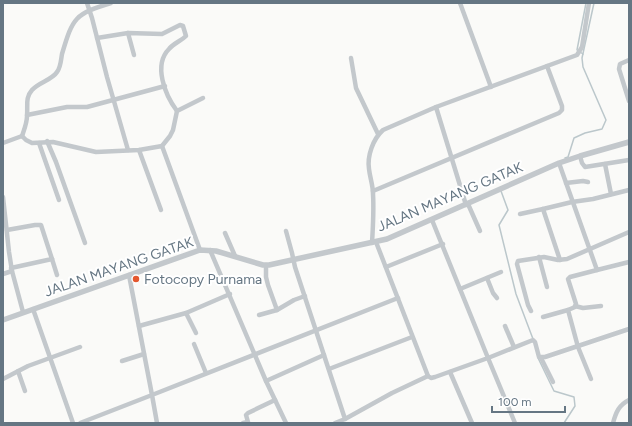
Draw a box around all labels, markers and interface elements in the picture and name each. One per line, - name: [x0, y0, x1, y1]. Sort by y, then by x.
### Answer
- street label: JALAN MAYANG GATAK: [375, 158, 526, 235]
- street label: JALAN MAYANG GATAK: [42, 233, 196, 300]
- place label: Fotocopy Purnama: [144, 271, 262, 288]
- marker: Fotocopy Purnama: [131, 274, 141, 284]
- scale bar: [492, 388, 565, 414]
- text: 100 m: [498, 395, 532, 409]

